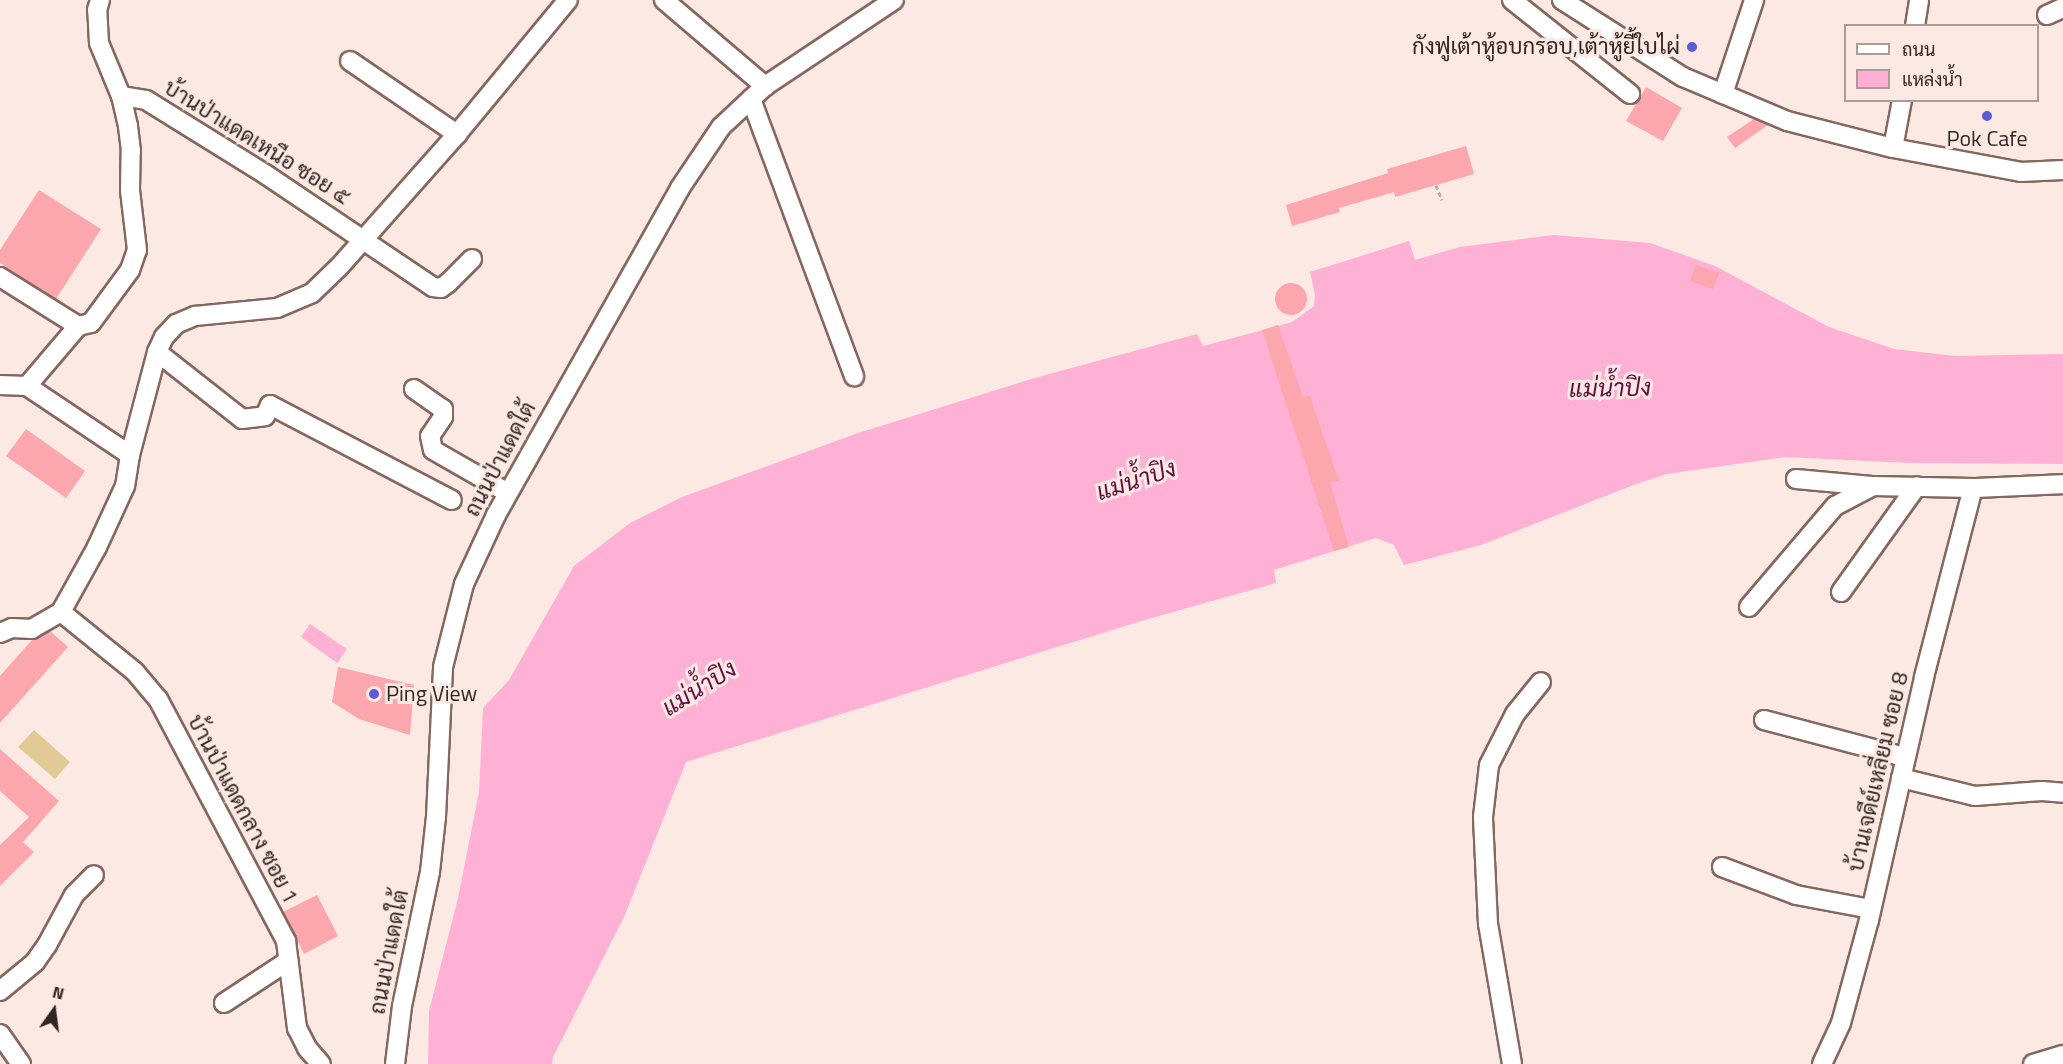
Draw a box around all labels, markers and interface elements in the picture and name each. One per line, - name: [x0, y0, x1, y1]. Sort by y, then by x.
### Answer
- legend: [1844, 24, 2039, 102]
- place label: กังฟูเต้าหู้อบกรอบ,เต้าหู้ยี้ใบไผ่: [1412, 34, 1680, 60]
- text: ถนน: [1902, 36, 1935, 63]
- marker: กังฟูเต้าหู้อบกรอบ,เต้าหู้ยี้ใบไผ่: [1685, 40, 1699, 54]
- text: แหล่งน้ำ: [1902, 66, 1963, 93]
- street label: บ้านป่าแดดเหนือ ซอย ๕: [159, 74, 355, 210]
- marker: Pok Cafe: [1980, 109, 1994, 123]
- place label: Pok Cafe: [1946, 126, 2028, 152]
- water label: แม่น้ำปิง: [1569, 373, 1651, 403]
- street label: ถนนป่าแดดใต้: [459, 397, 541, 521]
- water label: แม่น้ำปิง: [1092, 454, 1180, 506]
- water label: แม่น้ำปิง: [657, 654, 741, 722]
- street label: บ้านเจดีย์เหลี่ยม ซอย 8: [1842, 670, 1914, 874]
- place label: Ping View: [386, 681, 477, 707]
- marker: Ping View: [367, 687, 381, 701]
- street label: บ้านป่าแดดกลาง ซอย 1: [182, 710, 304, 908]
- street label: ถนนป่าแดดใต้: [364, 887, 414, 1017]
- north arrow: [24, 980, 84, 1040]
- text: N: [50, 980, 67, 1006]

